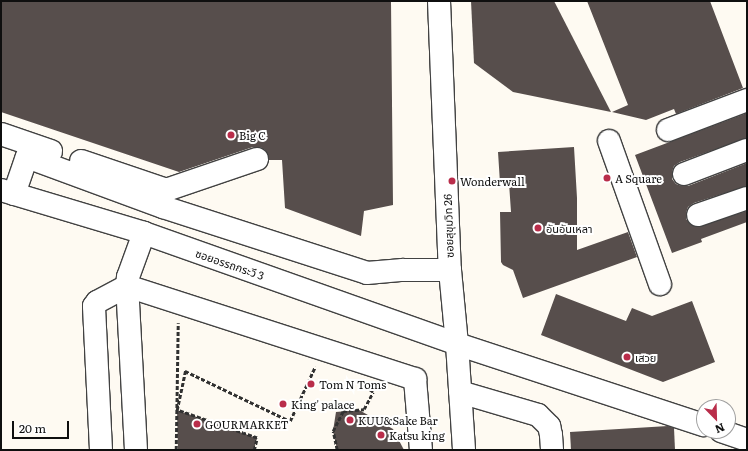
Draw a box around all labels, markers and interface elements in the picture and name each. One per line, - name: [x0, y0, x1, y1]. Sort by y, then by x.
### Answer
- place label: Big C: [239, 128, 266, 142]
- marker: Big C: [226, 130, 236, 140]
- place label: A Square: [615, 171, 662, 185]
- marker: A Square: [602, 173, 612, 183]
- place label: Wonderwall: [460, 174, 525, 188]
- marker: Wonderwall: [447, 176, 457, 186]
- street label: ซอยสุขุมวิท 26: [440, 194, 456, 258]
- place label: อันอันเหลา: [546, 221, 593, 235]
- marker: อันอันเหลา: [533, 223, 543, 233]
- street label: ซอยอรรถกระวี 3: [194, 246, 266, 282]
- place label: เสวย: [635, 350, 656, 364]
- marker: เสวย: [622, 352, 632, 362]
- place label: Tom N Toms: [319, 377, 386, 391]
- marker: Tom N Toms: [306, 379, 316, 389]
- place label: King' palace: [291, 397, 355, 411]
- marker: King' palace: [278, 399, 288, 409]
- north arrow: [696, 399, 736, 439]
- scale bar: [14, 413, 71, 439]
- place label: KUU&Sake Bar: [358, 413, 438, 427]
- marker: KUU&Sake Bar: [345, 415, 355, 425]
- place label: GOURMARKET: [205, 417, 289, 431]
- text: 20 m: [19, 419, 46, 437]
- marker: GOURMARKET: [192, 419, 202, 429]
- text: N: [713, 420, 728, 438]
- place label: Katsu king: [389, 428, 445, 442]
- marker: Katsu king: [376, 430, 386, 440]

